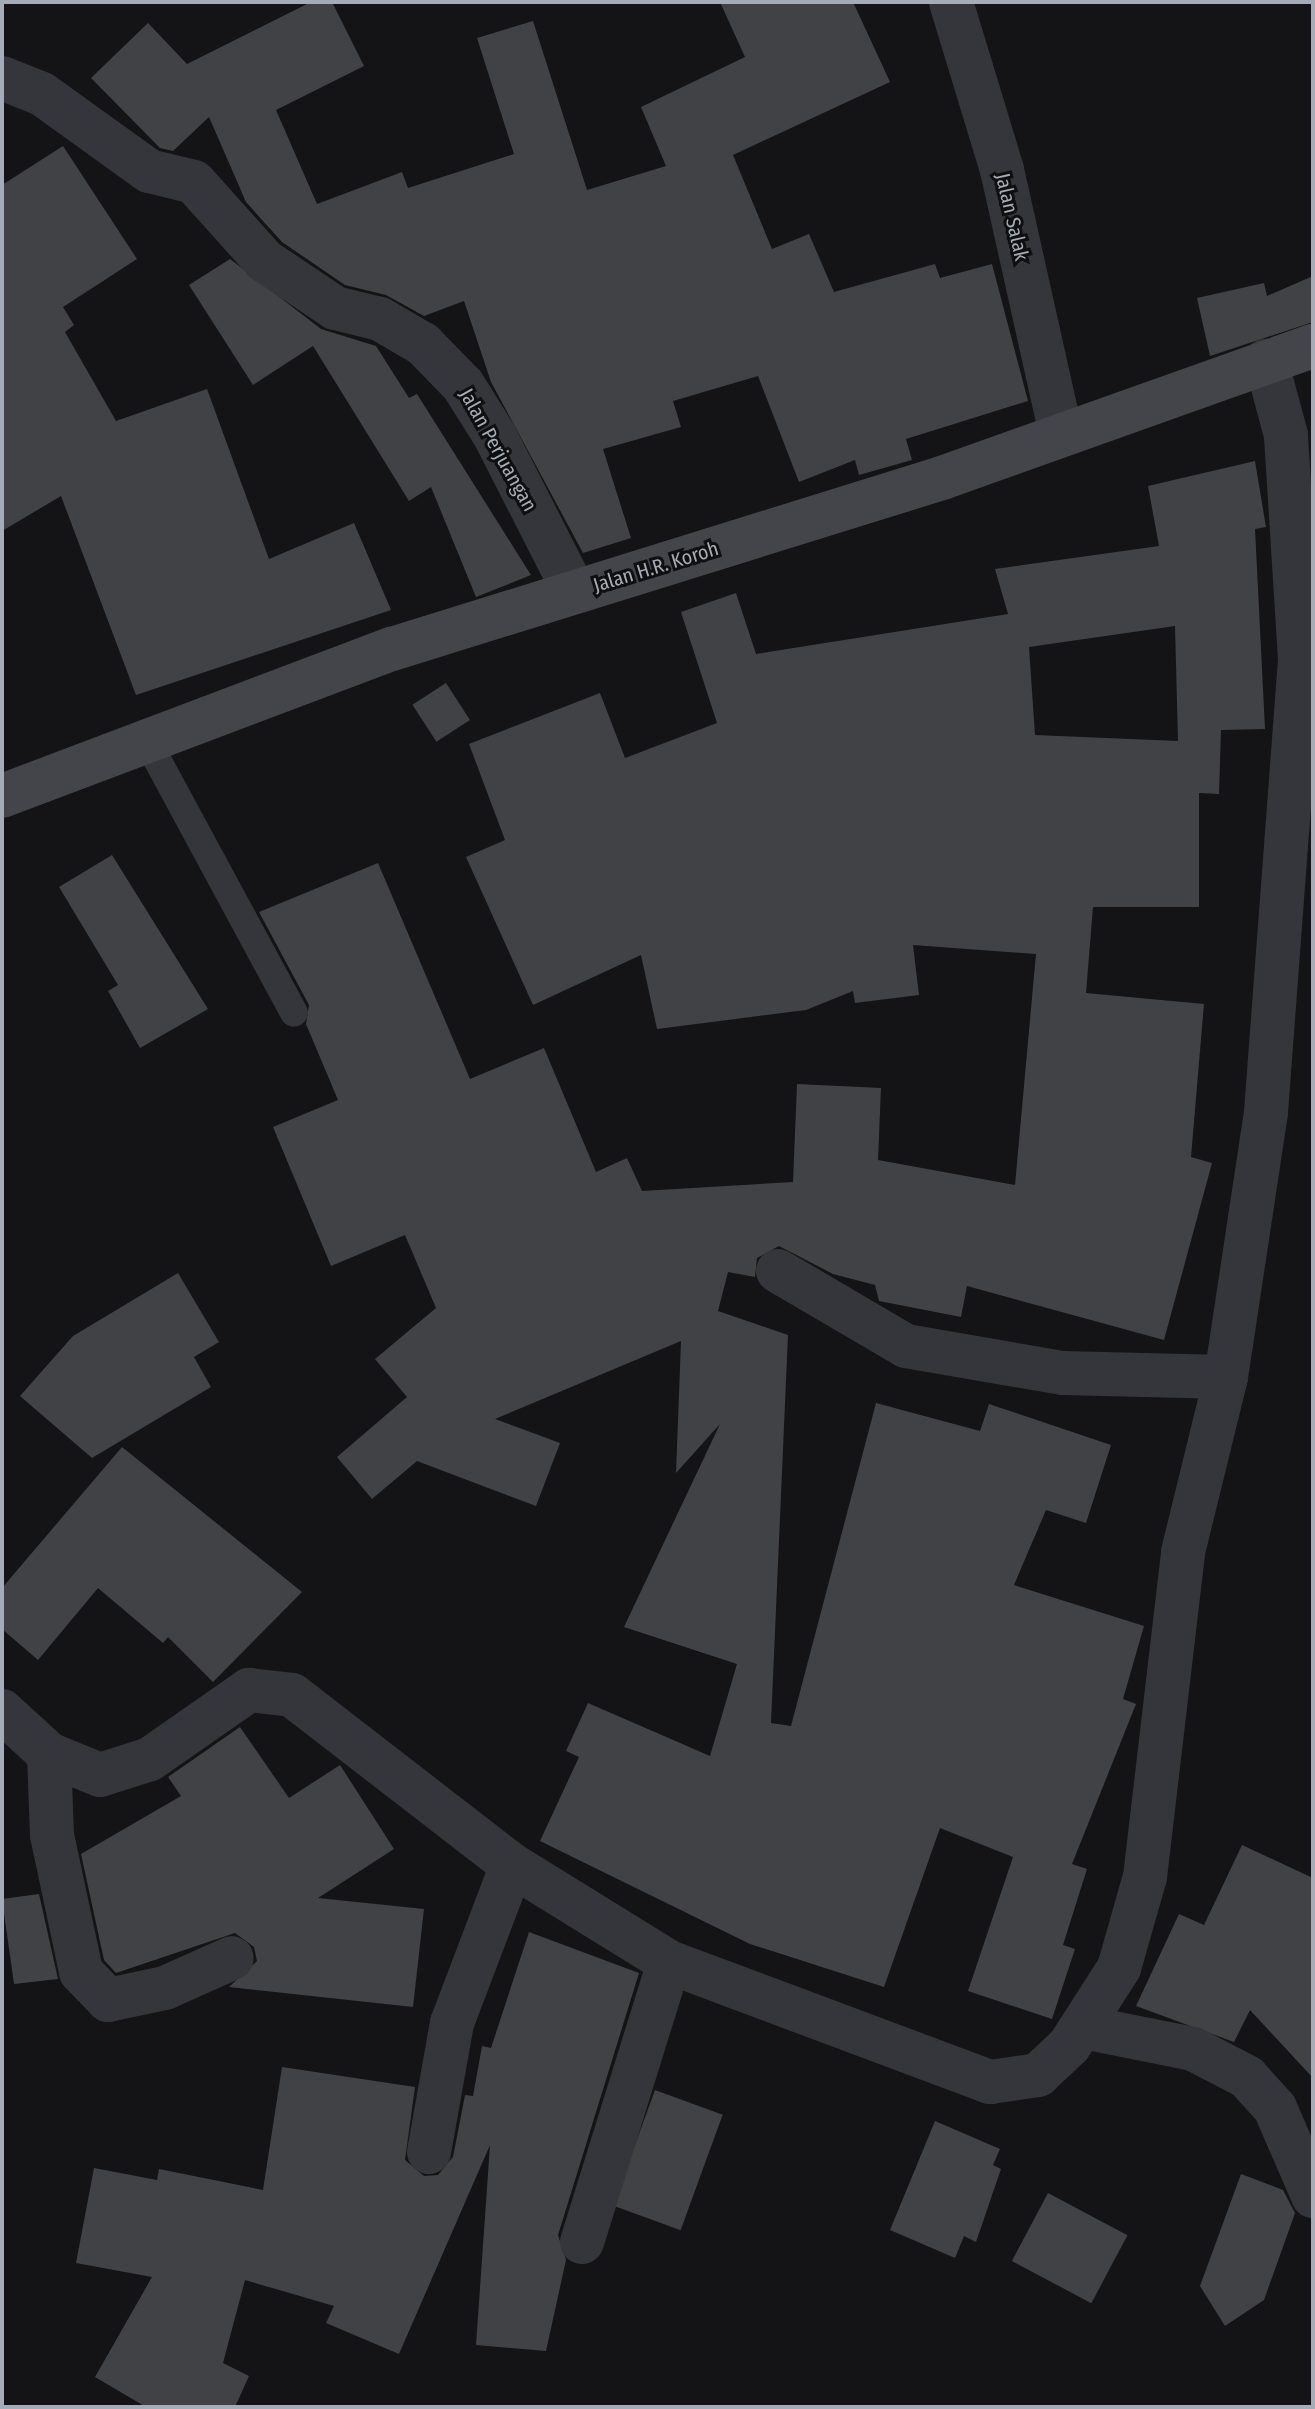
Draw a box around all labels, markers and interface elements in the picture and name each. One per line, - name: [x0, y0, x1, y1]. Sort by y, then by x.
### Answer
- street label: Jalan Salak: [990, 171, 1034, 263]
- street label: Jalan Perjuangan: [454, 384, 542, 516]
- street label: Jalan H.R. Koroh: [590, 537, 722, 597]

